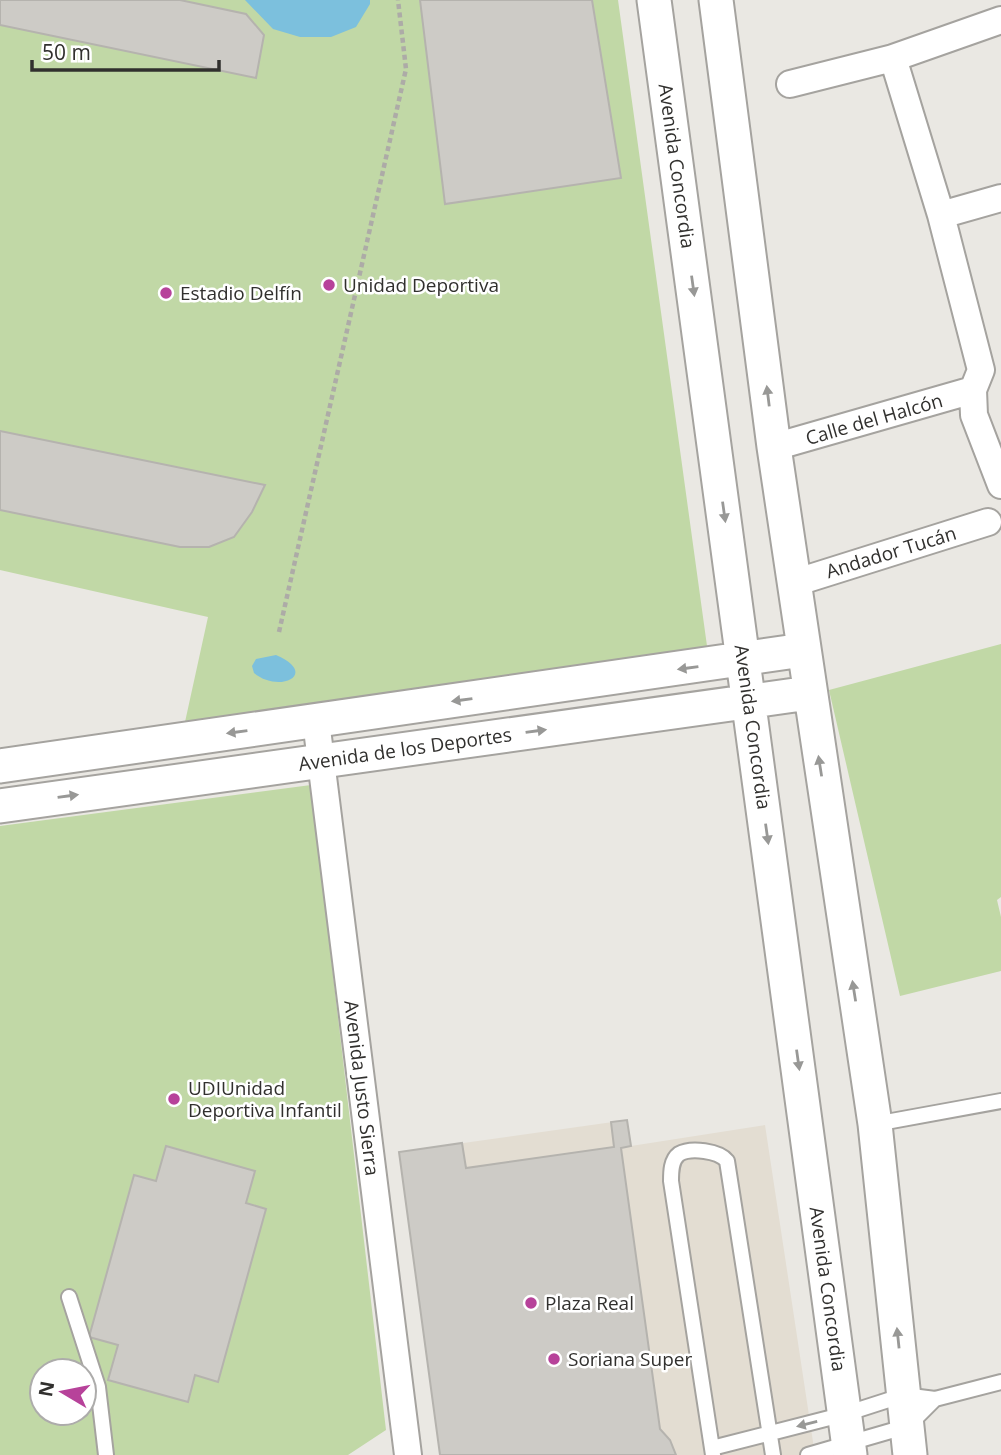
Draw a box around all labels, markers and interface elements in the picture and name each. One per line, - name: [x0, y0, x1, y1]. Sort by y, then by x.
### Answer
- scale bar: [32, 28, 219, 72]
- text: 50 m: [42, 38, 91, 66]
- street label: Avenida Concordia: [653, 82, 701, 250]
- place label: Unidad Deportiva: [343, 272, 499, 298]
- one-way arrow: [688, 275, 699, 297]
- marker: Unidad Deportiva: [321, 277, 337, 293]
- place label: Estadio Delfín: [180, 280, 302, 306]
- marker: Estadio Delfín: [158, 285, 174, 301]
- one-way arrow: [762, 384, 773, 406]
- street label: Calle del Halcón: [803, 387, 945, 451]
- one-way arrow: [718, 501, 729, 523]
- street label: Andador Tucán: [823, 520, 959, 584]
- street label: Avenida Concordia: [729, 643, 777, 811]
- one-way arrow: [676, 662, 698, 673]
- one-way arrow: [451, 695, 473, 706]
- street label: Avenida de los Deportes: [297, 721, 513, 777]
- one-way arrow: [525, 726, 547, 737]
- one-way arrow: [226, 727, 248, 738]
- one-way arrow: [814, 755, 825, 777]
- one-way arrow: [57, 791, 79, 802]
- one-way arrow: [762, 823, 773, 845]
- one-way arrow: [849, 980, 860, 1002]
- street label: Avenida Justo Sierra: [338, 999, 386, 1177]
- one-way arrow: [792, 1049, 803, 1071]
- place label: UDIUnidad Deportiva Infantil: [188, 1075, 342, 1123]
- marker: UDIUnidad Deportiva Infantil: [166, 1091, 182, 1107]
- street label: Avenida Concordia: [804, 1205, 852, 1373]
- place label: Plaza Real: [545, 1290, 634, 1316]
- marker: Plaza Real: [523, 1295, 539, 1311]
- one-way arrow: [892, 1327, 903, 1349]
- place label: Soriana Super: [568, 1346, 692, 1372]
- marker: Soriana Super: [546, 1351, 562, 1367]
- north arrow: [28, 1357, 98, 1427]
- text: N: [32, 1379, 60, 1399]
- one-way arrow: [796, 1419, 817, 1429]

